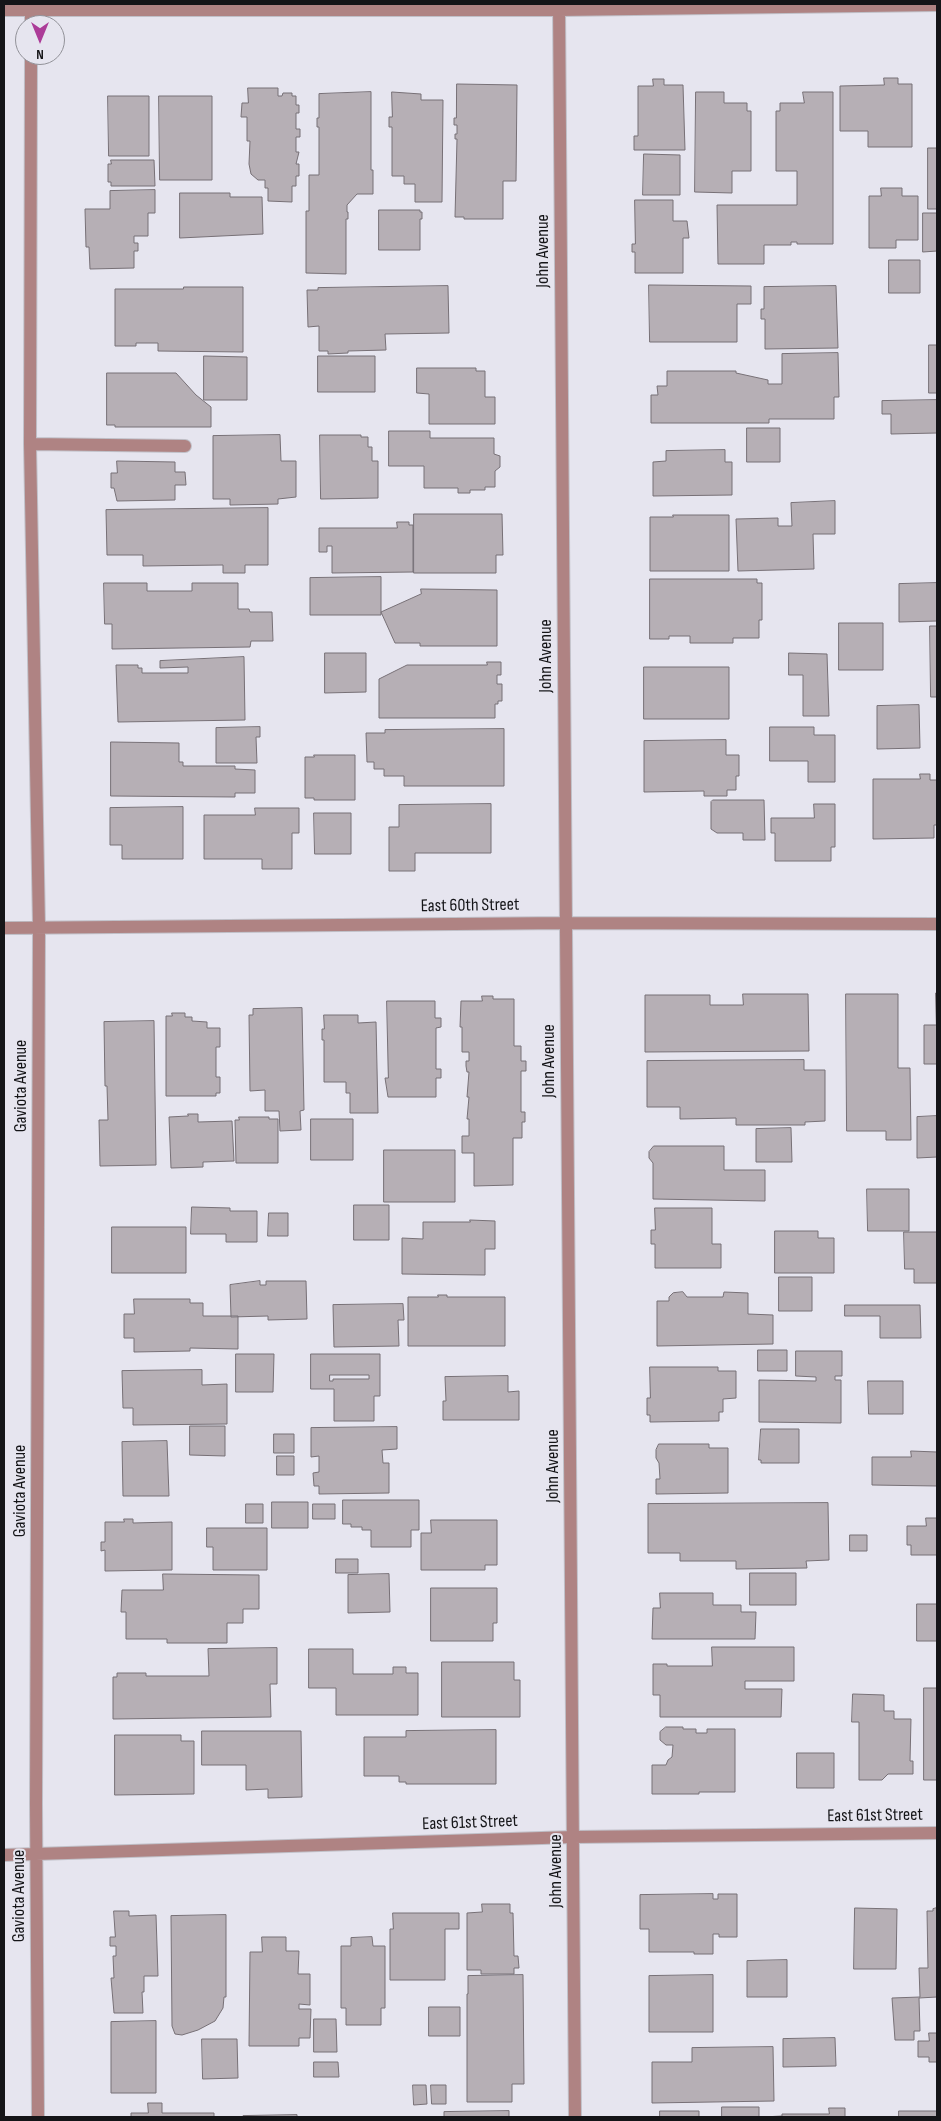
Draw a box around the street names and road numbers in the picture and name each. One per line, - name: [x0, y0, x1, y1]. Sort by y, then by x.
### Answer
- street label: John Avenue: [532, 214, 554, 288]
- street label: John Avenue: [535, 619, 557, 693]
- street label: East 60th Street: [420, 894, 520, 918]
- street label: John Avenue: [538, 1024, 560, 1098]
- street label: Gaviota Avenue: [10, 1040, 32, 1132]
- street label: John Avenue: [542, 1429, 564, 1503]
- street label: Gaviota Avenue: [9, 1445, 31, 1537]
- street label: East 61st Street: [827, 1804, 923, 1828]
- street label: East 61st Street: [422, 1811, 518, 1835]
- street label: John Avenue: [545, 1834, 567, 1908]
- street label: Gaviota Avenue: [8, 1850, 30, 1942]

